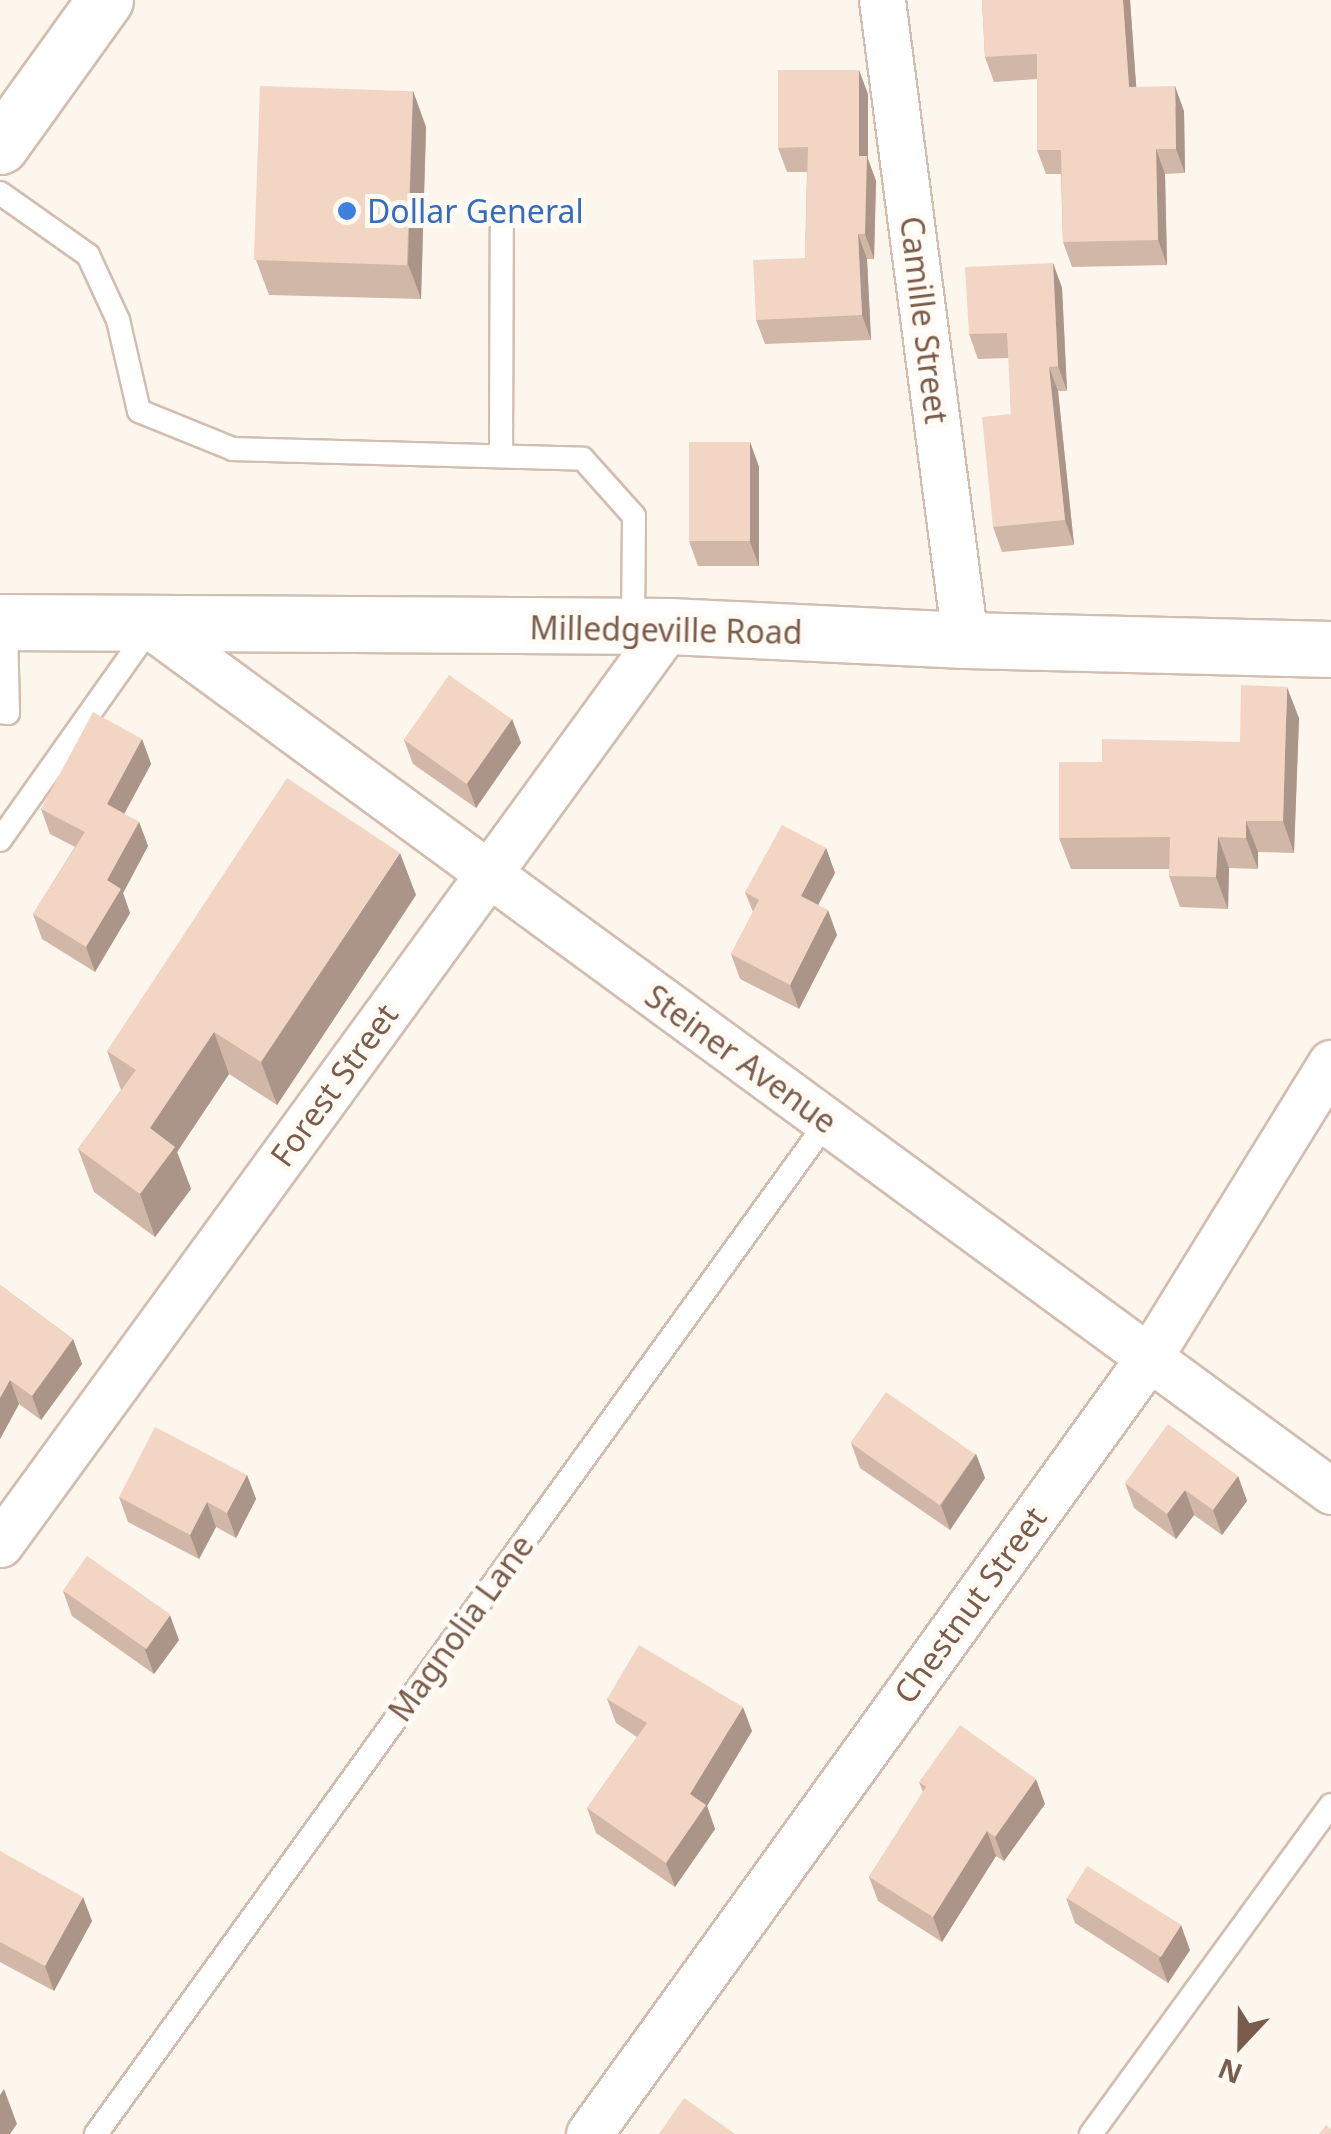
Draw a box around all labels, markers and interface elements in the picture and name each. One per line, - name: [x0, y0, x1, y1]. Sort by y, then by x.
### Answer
- place label: Dollar General: [367, 192, 584, 230]
- marker: Dollar General: [336, 200, 358, 222]
- street label: Camille Street: [892, 214, 956, 426]
- street label: Milledgeville Road: [529, 608, 803, 652]
- street label: Steiner Avenue: [638, 977, 844, 1141]
- street label: Forest Street: [262, 996, 406, 1174]
- street label: Chestnut Street: [886, 1499, 1054, 1711]
- street label: Magnolia Lane: [380, 1527, 542, 1729]
- north arrow: [1191, 1994, 1291, 2094]
- text: N: [1212, 2050, 1247, 2094]

